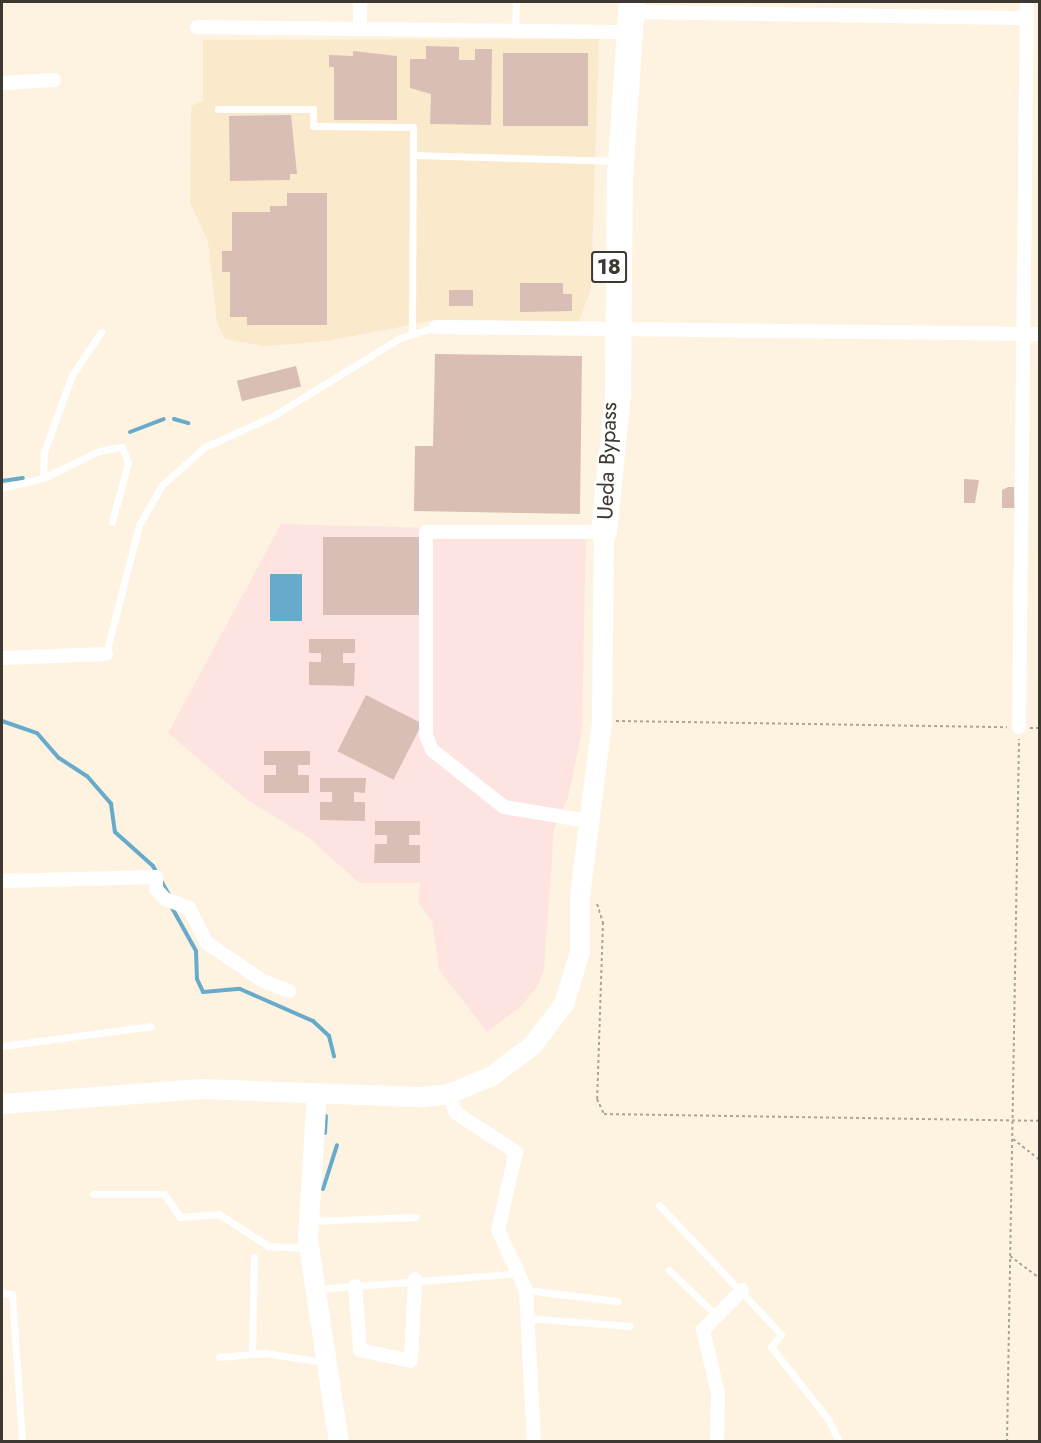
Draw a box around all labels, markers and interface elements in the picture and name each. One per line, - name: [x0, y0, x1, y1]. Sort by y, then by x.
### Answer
- road number: 18: [591, 249, 627, 285]
- street label: Ueda Bypass: [592, 402, 622, 520]

